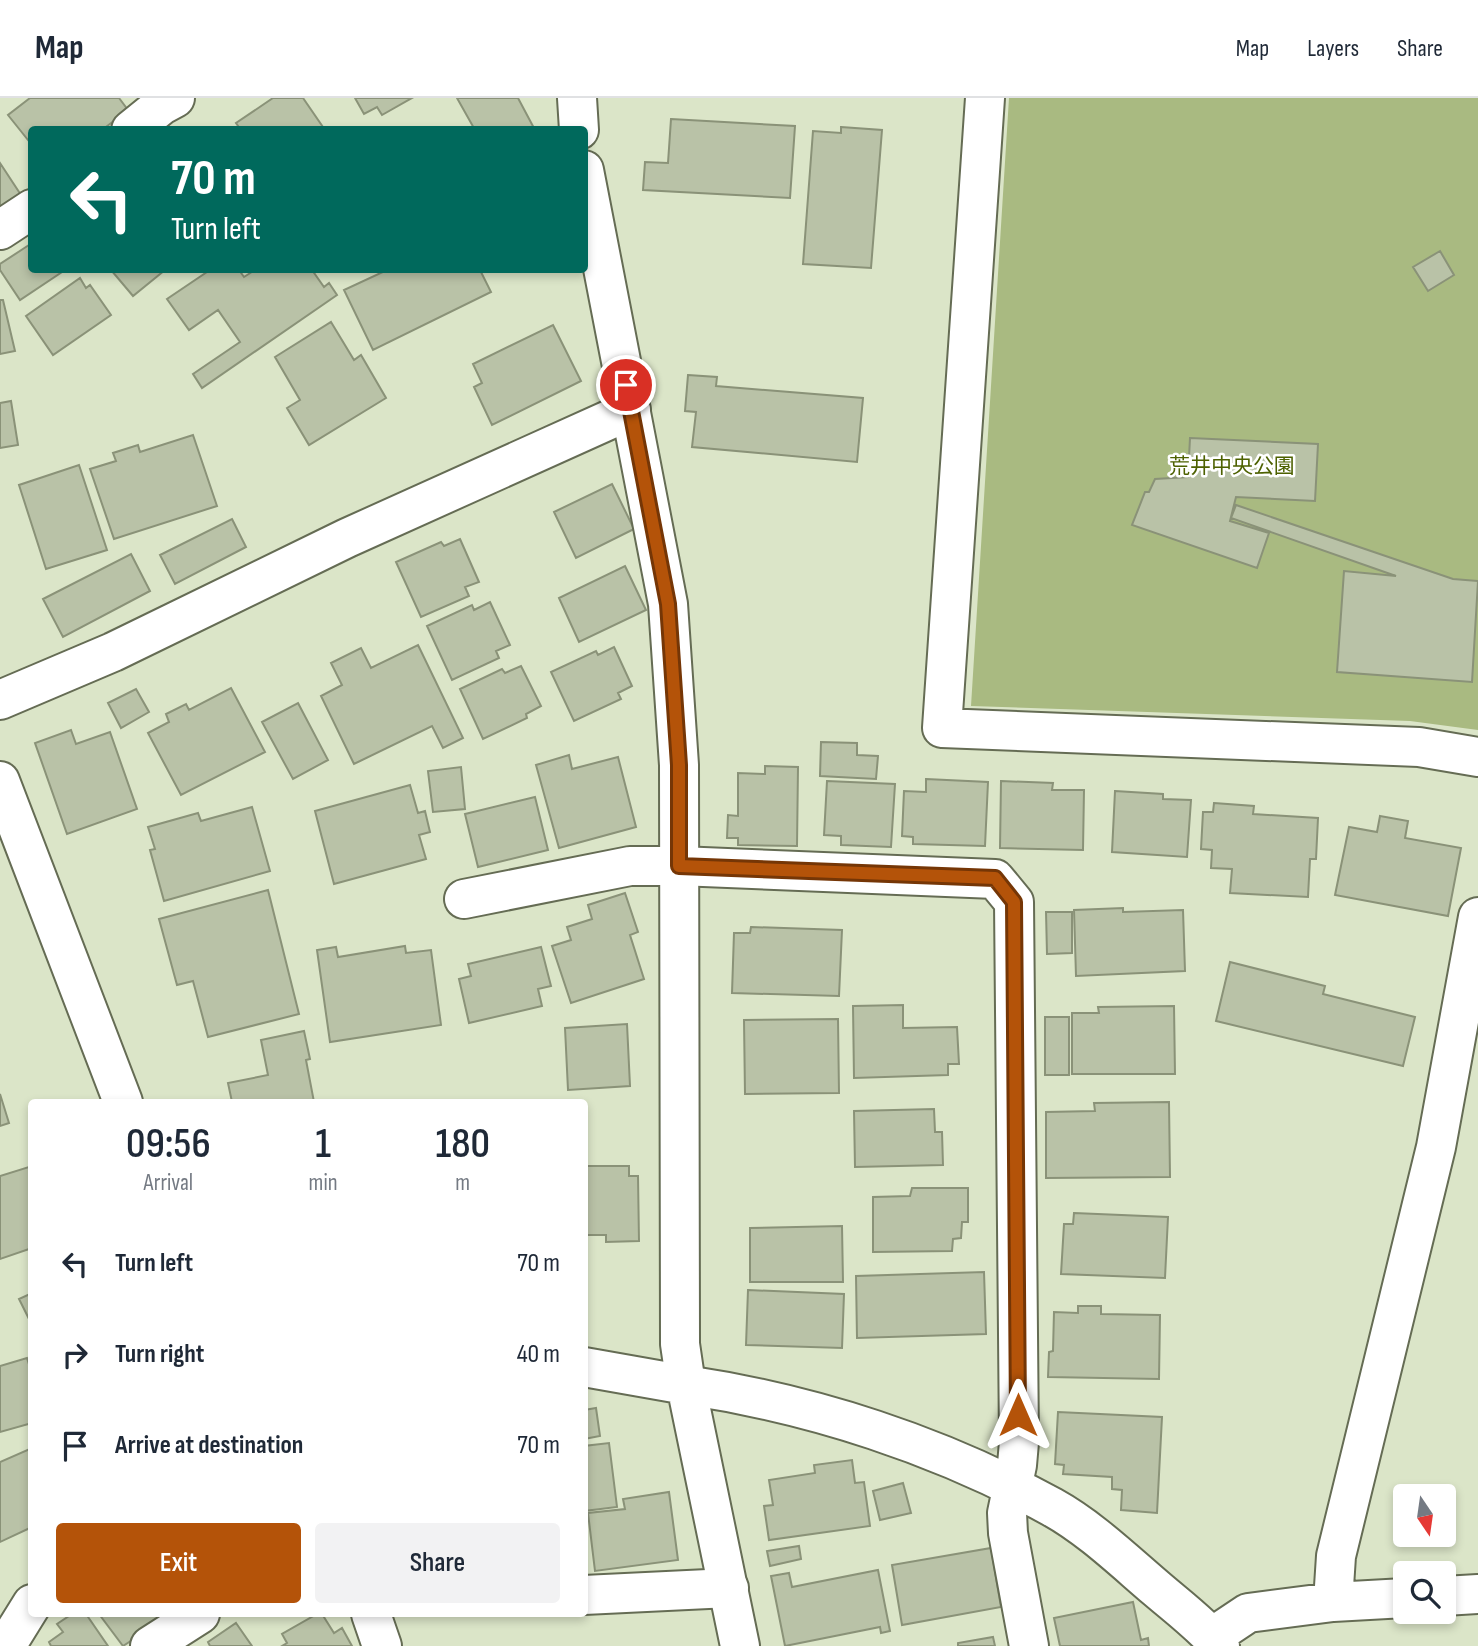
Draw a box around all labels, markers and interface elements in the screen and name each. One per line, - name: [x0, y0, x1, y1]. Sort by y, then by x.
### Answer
- text: Map: [35, 28, 84, 68]
- text: Map: [1236, 34, 1269, 63]
- text: Layers: [1307, 34, 1359, 63]
- text: Share: [1397, 34, 1443, 63]
- text: 70 m: [171, 150, 256, 209]
- icon: left: [56, 154, 147, 245]
- text: Turn left: [171, 210, 261, 249]
- pin: [596, 355, 656, 415]
- icon: arrive: [607, 366, 645, 404]
- park label: 荒井中央公園: [1169, 454, 1295, 479]
- text: 09:56: [126, 1119, 211, 1170]
- text: 1: [315, 1119, 331, 1170]
- text: 180: [436, 1119, 490, 1170]
- text: Arrival: [144, 1169, 193, 1197]
- text: min: [309, 1169, 338, 1197]
- text: m: [455, 1169, 470, 1197]
- icon: left: [56, 1245, 94, 1283]
- text: Turn left: [115, 1248, 193, 1279]
- text: 70 m: [517, 1248, 560, 1279]
- icon: right: [56, 1336, 94, 1374]
- text: Turn right: [115, 1339, 204, 1370]
- text: 40 m: [517, 1339, 560, 1370]
- position arrow: [981, 1378, 1055, 1452]
- icon: arrive: [56, 1427, 94, 1465]
- text: Arrive at destination: [115, 1430, 303, 1461]
- text: 70 m: [517, 1430, 560, 1461]
- north arrow: [1393, 1484, 1456, 1547]
- map controls: [1393, 1484, 1456, 1624]
- button: Exit: [56, 1523, 301, 1603]
- button: Share: [315, 1523, 560, 1603]
- button: search: [1393, 1561, 1456, 1624]

